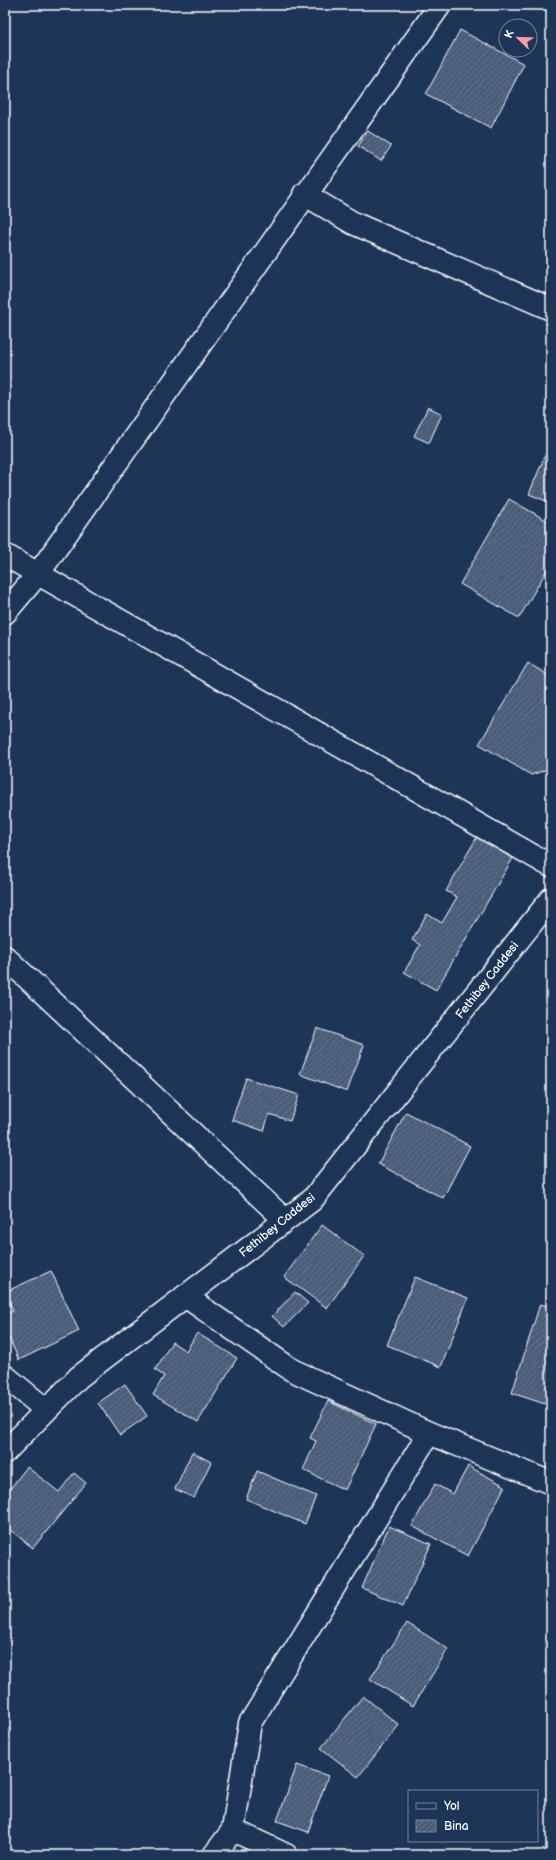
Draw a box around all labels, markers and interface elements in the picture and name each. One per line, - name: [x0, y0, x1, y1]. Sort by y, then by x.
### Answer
- north arrow: [498, 18, 538, 58]
- text: K: [502, 28, 517, 40]
- street label: Fethibey Caddesi: [453, 939, 522, 1022]
- street label: Fethibey Caddesi: [236, 1190, 319, 1261]
- legend: [408, 1790, 538, 1842]
- text: Yol: [443, 1799, 459, 1814]
- text: Bina: [444, 1819, 469, 1834]

